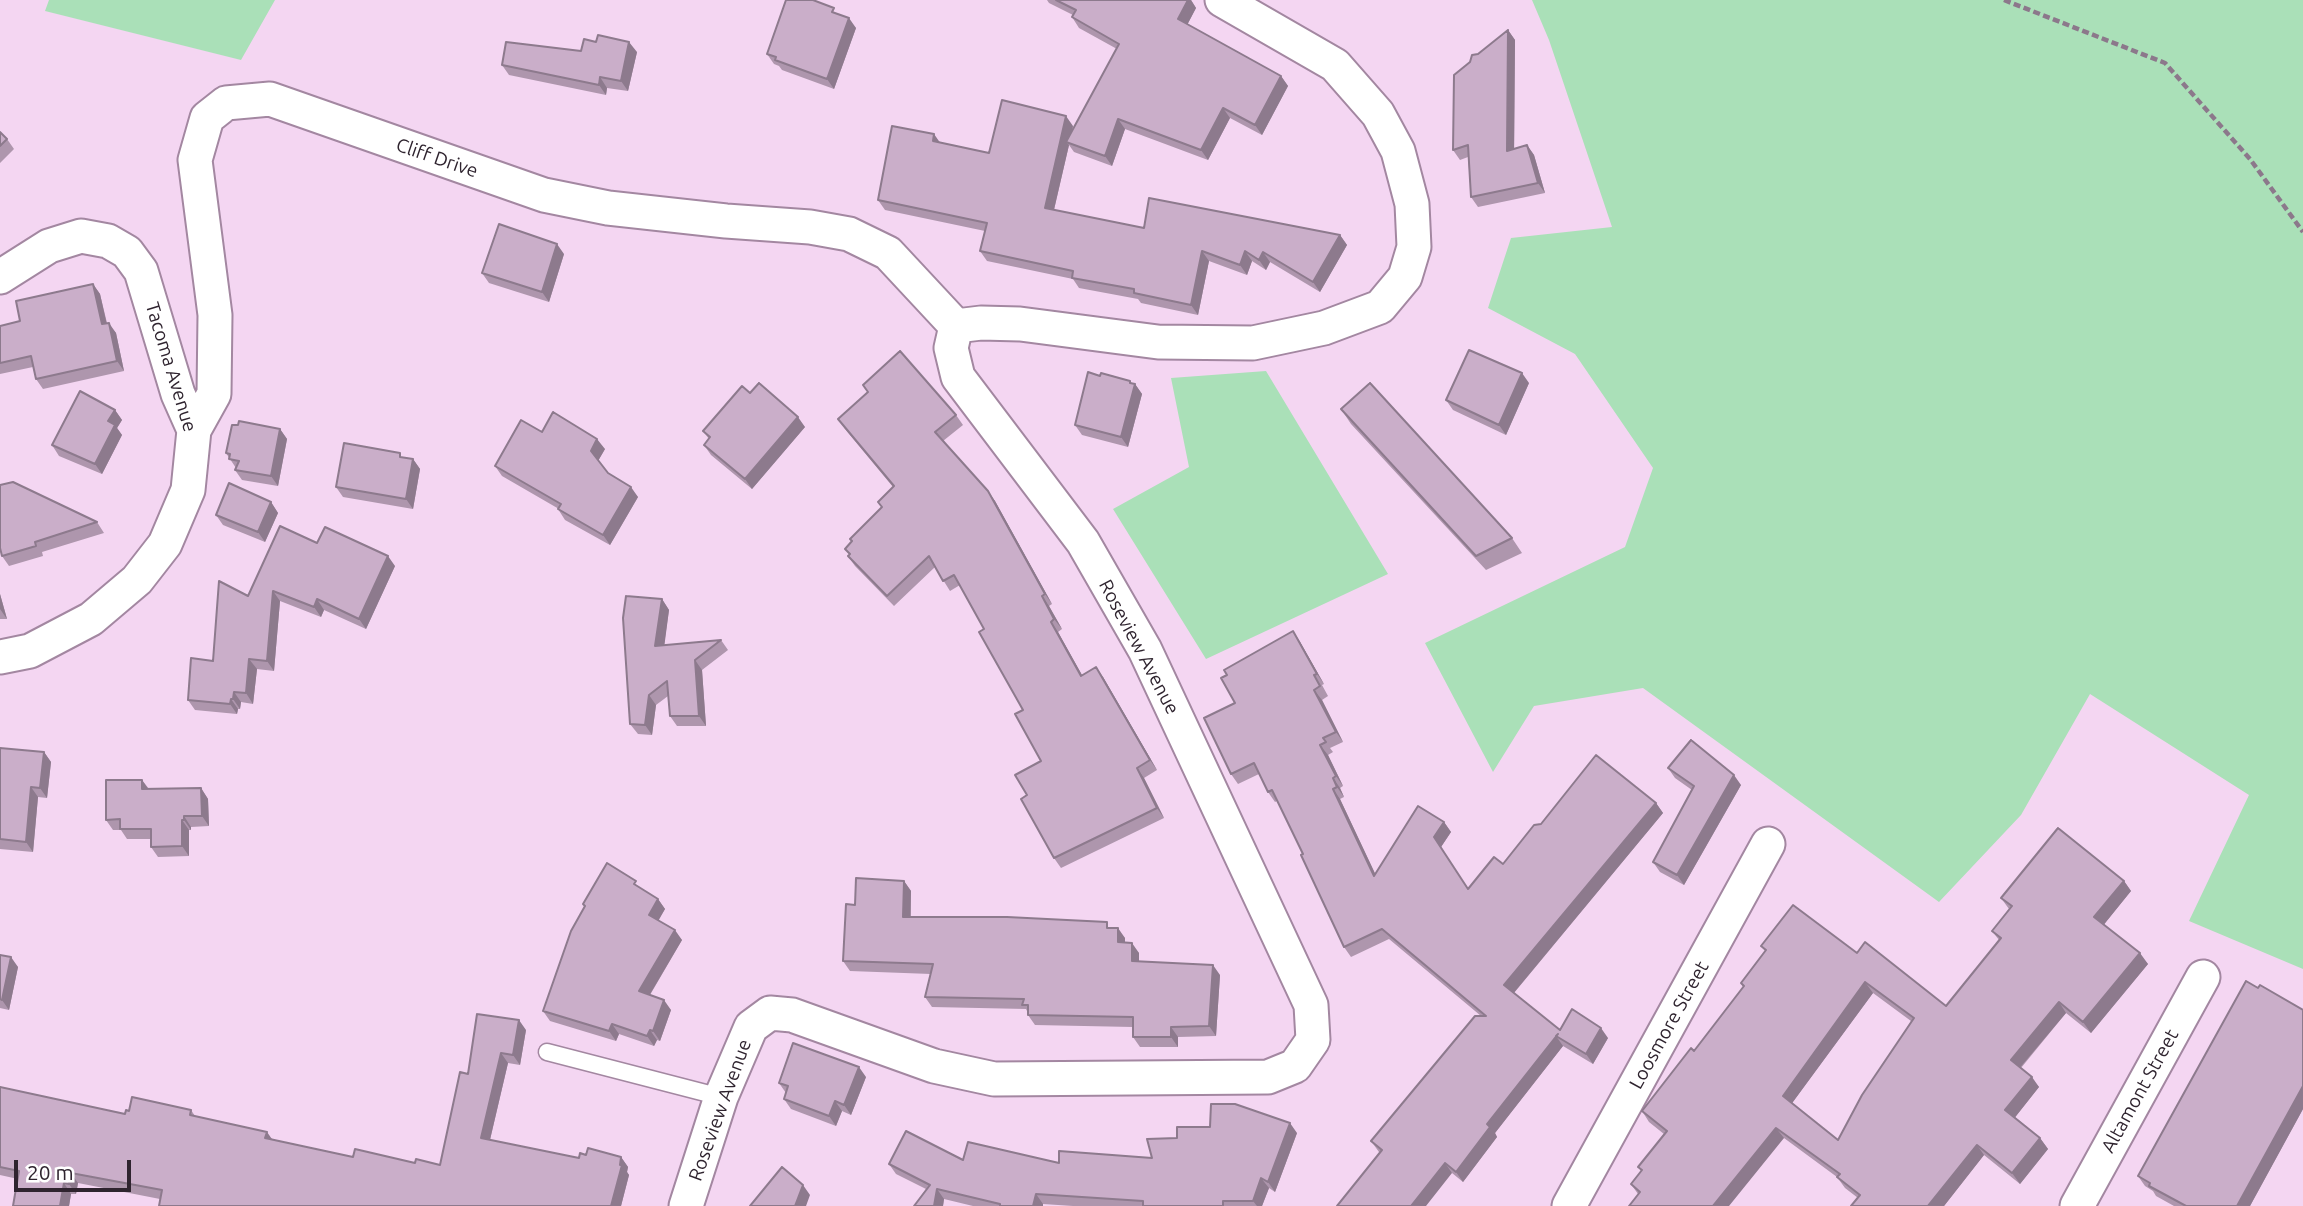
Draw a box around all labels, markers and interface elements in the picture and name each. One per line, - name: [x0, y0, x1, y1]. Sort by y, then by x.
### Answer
- street label: Cliff Drive: [393, 133, 481, 183]
- street label: Tacoma Avenue: [141, 300, 201, 434]
- street label: Roseview Avenue: [1094, 576, 1184, 718]
- street label: Loosmore Street: [1624, 957, 1714, 1093]
- street label: Altamont Street: [2097, 1025, 2183, 1157]
- street label: Roseview Avenue: [684, 1036, 756, 1184]
- scale bar: [18, 1146, 135, 1190]
- text: 20 m: [27, 1160, 74, 1184]

